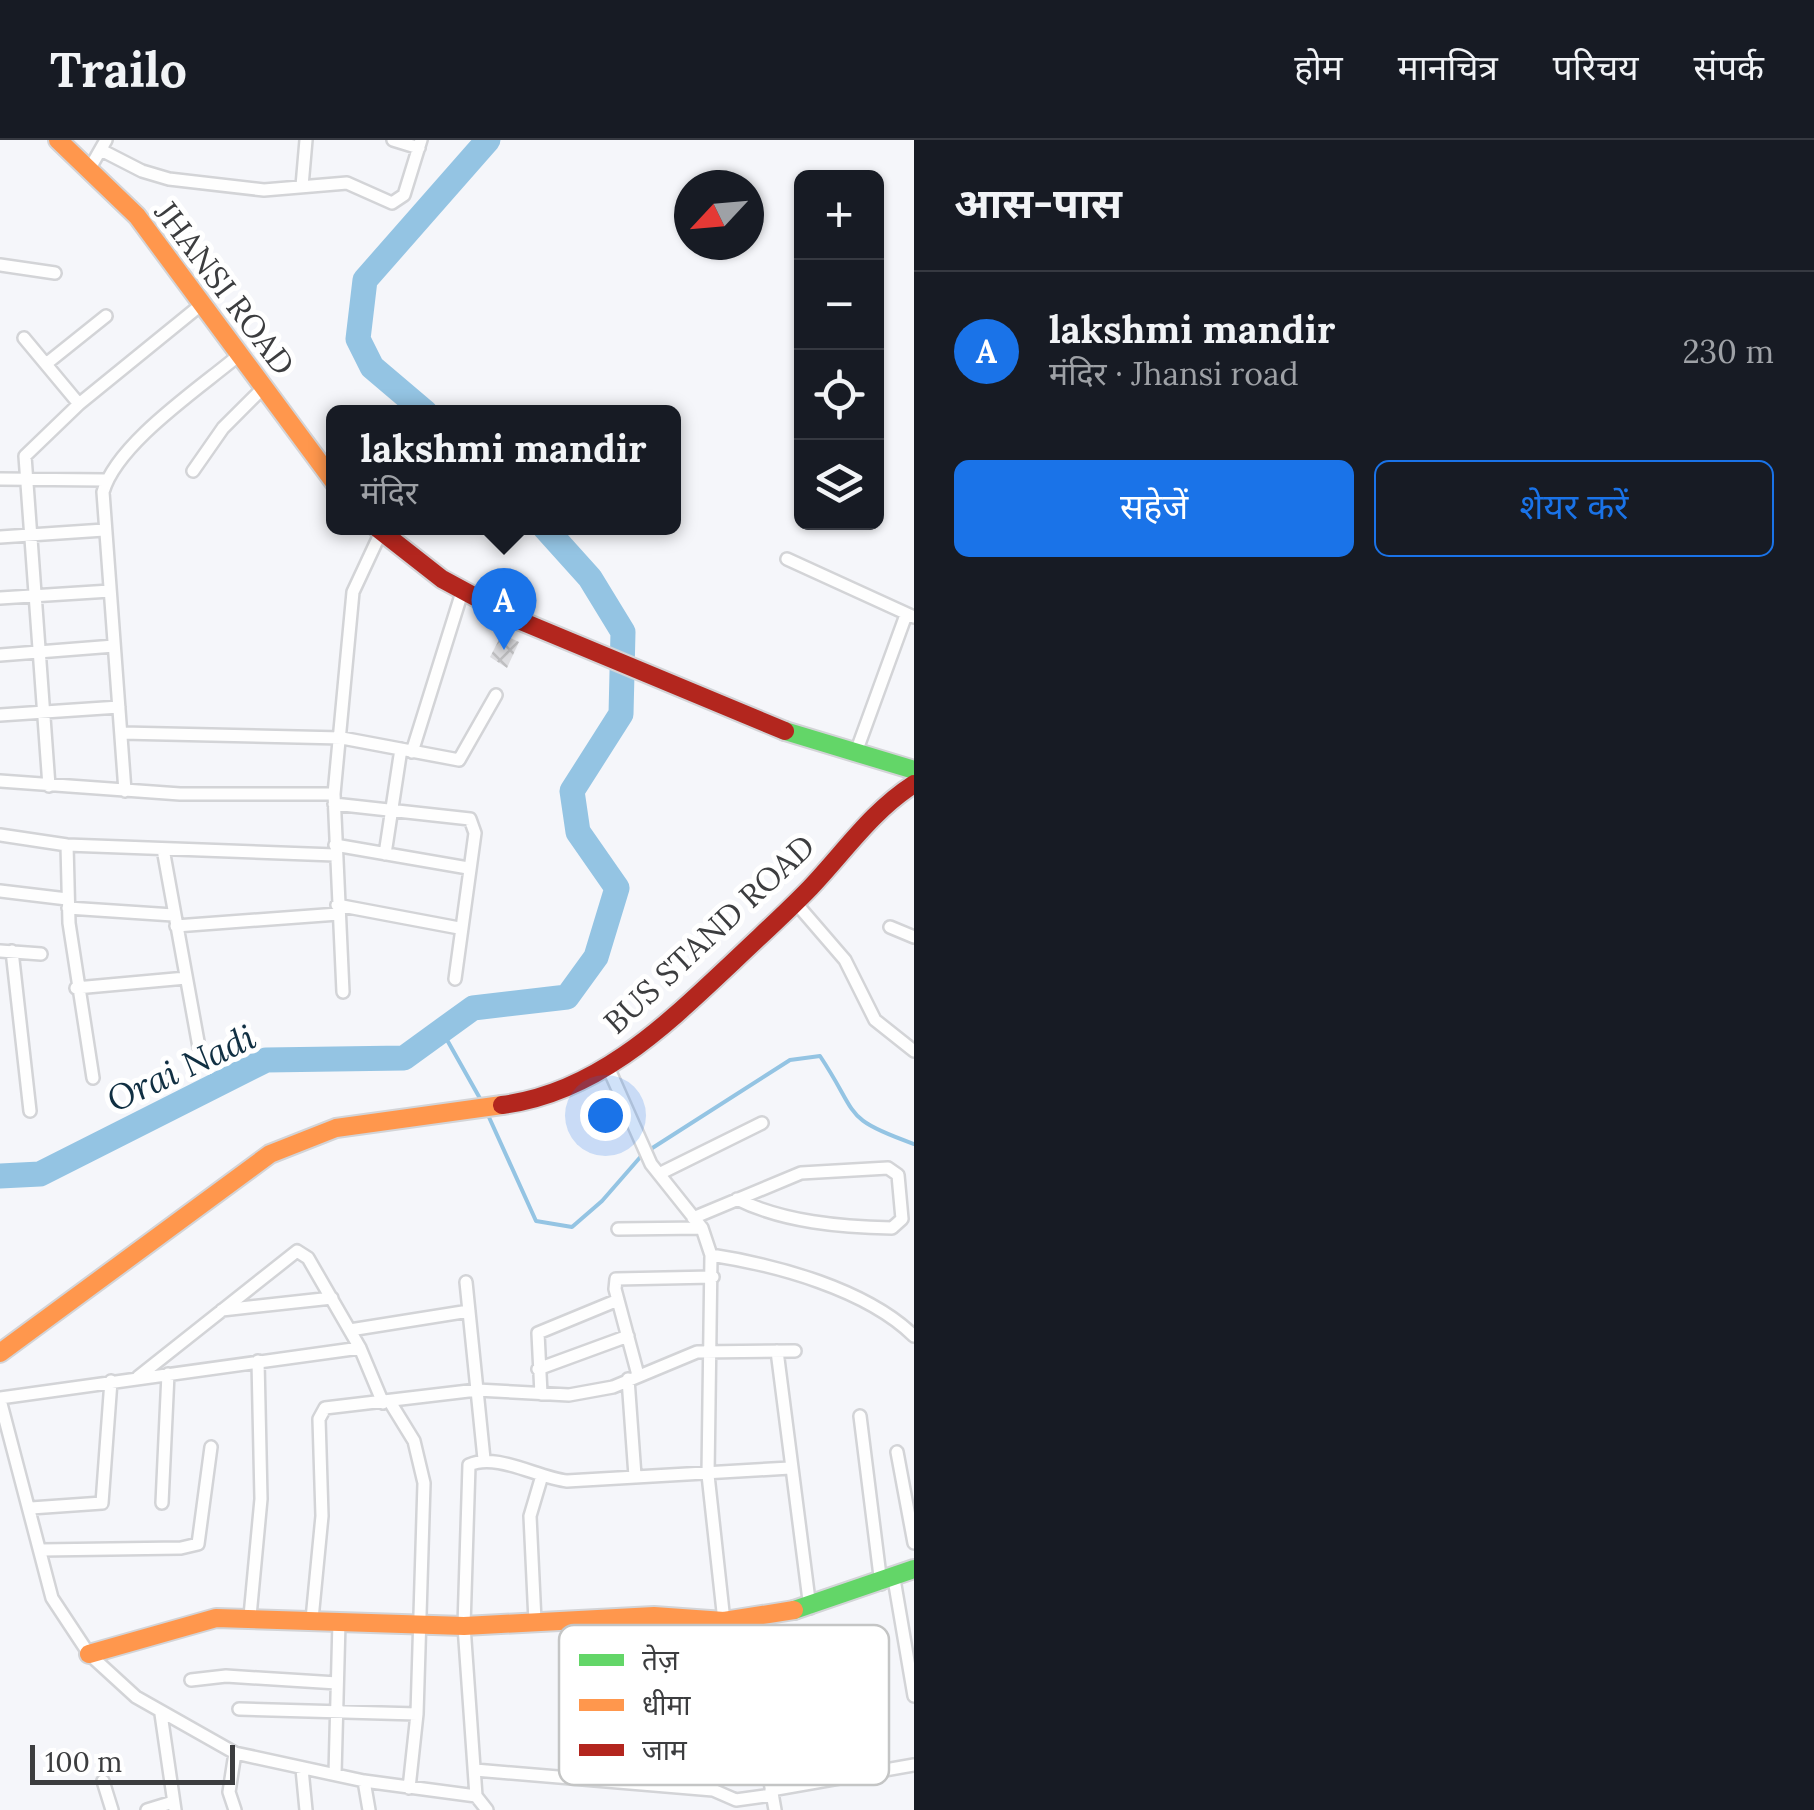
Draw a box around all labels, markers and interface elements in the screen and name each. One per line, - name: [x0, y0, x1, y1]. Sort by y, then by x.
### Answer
- text: Trailo: [50, 39, 187, 100]
- text: होम: [1294, 45, 1343, 90]
- text: मानचित्र: [1398, 45, 1498, 90]
- text: परिचय: [1553, 45, 1639, 90]
- text: संपर्क: [1694, 45, 1764, 90]
- north arrow: [674, 170, 764, 260]
- map controls: [794, 170, 884, 530]
- button: +: [794, 170, 884, 260]
- text: आस-पास: [954, 176, 1122, 230]
- street label: JHANSI ROAD: [146, 192, 304, 383]
- button: −: [794, 260, 884, 350]
- text: lakshmi mandir: [1049, 305, 1335, 353]
- text: A: [976, 331, 997, 372]
- text: 230 m: [1683, 331, 1774, 372]
- button: locate: [794, 350, 884, 440]
- text: मंदिर · Jhansi road: [1049, 353, 1299, 394]
- popup: [326, 405, 681, 535]
- text: lakshmi mandir: [360, 424, 647, 472]
- button: layers: [794, 440, 884, 530]
- button: सहेजें: [954, 460, 1354, 557]
- button: शेयर करें: [1374, 460, 1774, 557]
- text: मंदिर: [360, 472, 418, 513]
- pin: A: [472, 568, 536, 650]
- street label: BUS STAND ROAD: [595, 826, 823, 1042]
- water label: Orai Nadi: [100, 1014, 262, 1122]
- your location: [580, 1090, 631, 1141]
- legend: [559, 1625, 889, 1785]
- text: तेज़: [642, 1642, 680, 1678]
- text: धीमा: [642, 1687, 691, 1723]
- text: जाम: [642, 1732, 688, 1768]
- scale bar: [30, 1740, 235, 1784]
- text: 100 m: [45, 1744, 122, 1780]

